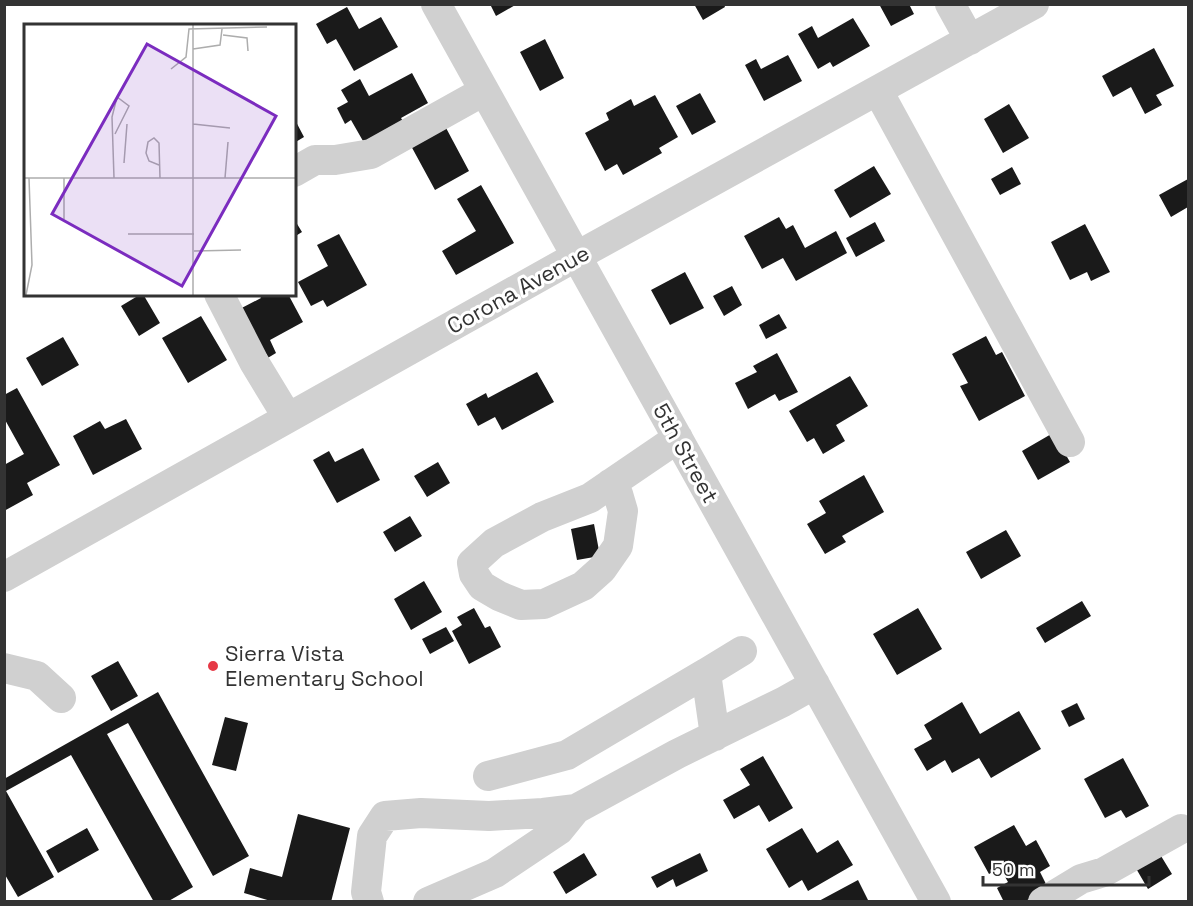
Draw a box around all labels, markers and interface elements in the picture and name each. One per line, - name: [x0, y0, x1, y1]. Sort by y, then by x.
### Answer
- inset map: [24, 24, 296, 296]
- street label: Corona Avenue: [442, 238, 594, 340]
- street label: 5th Street: [647, 398, 725, 508]
- place label: Sierra Vista Elementary School: [225, 639, 424, 692]
- marker: Sierra Vista Elementary School: [206, 659, 220, 673]
- scale bar: [983, 849, 1150, 887]
- text: 50 m: [992, 858, 1034, 881]

